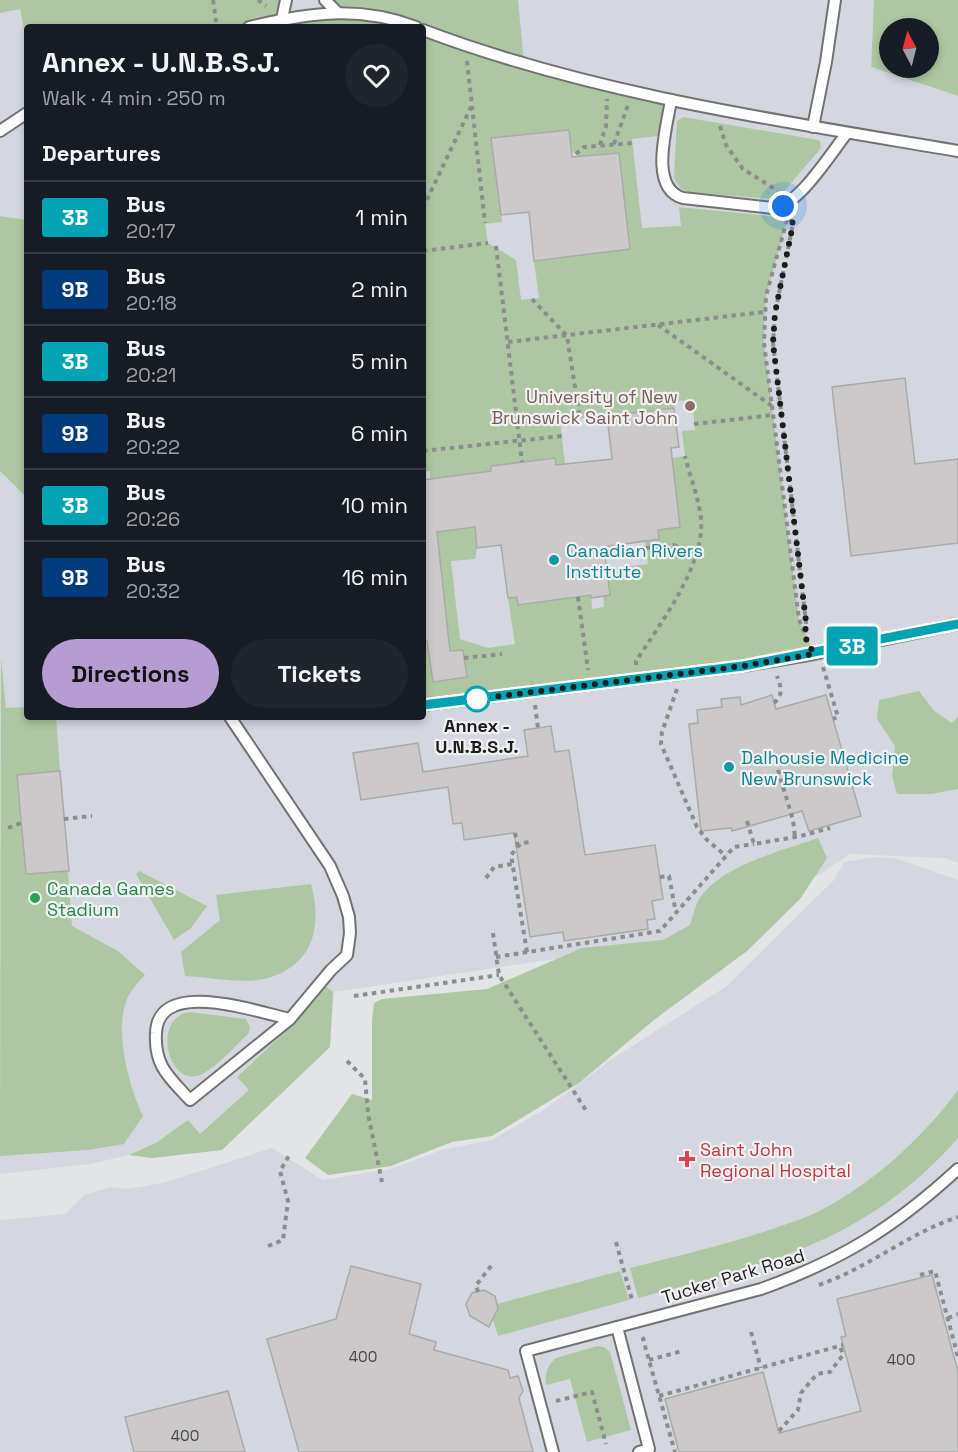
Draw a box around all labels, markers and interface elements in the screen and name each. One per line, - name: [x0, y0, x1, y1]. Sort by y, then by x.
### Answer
- north arrow: [879, 18, 939, 78]
- map controls: [879, 18, 939, 78]
- text: Annex - U.N.B.S.J.: [42, 44, 281, 80]
- button: heart: [345, 44, 408, 107]
- text: Walk · 4 min · 250 m: [42, 85, 226, 111]
- text: Departures: [42, 139, 161, 167]
- text: Bus: [126, 190, 166, 218]
- your location: [768, 191, 798, 221]
- text: 1 min: [355, 203, 408, 231]
- text: 3B: [62, 204, 88, 231]
- text: 20:17: [126, 218, 176, 244]
- text: Bus: [126, 262, 166, 290]
- text: 2 min: [351, 275, 408, 303]
- text: 9B: [62, 276, 88, 303]
- text: 20:18: [126, 290, 177, 316]
- text: Bus: [126, 334, 166, 362]
- text: 5 min: [351, 347, 408, 375]
- text: 3B: [62, 348, 88, 375]
- text: 20:21: [126, 362, 176, 388]
- place label: University of New Brunswick Saint John: [491, 385, 678, 429]
- marker: University of New Brunswick Saint John: [683, 399, 697, 413]
- text: Bus: [126, 406, 166, 434]
- text: 6 min: [351, 419, 408, 447]
- text: 9B: [62, 420, 88, 447]
- text: 20:22: [126, 434, 180, 460]
- text: Bus: [126, 478, 166, 506]
- text: 10 min: [341, 491, 408, 519]
- text: 3B: [62, 492, 88, 519]
- text: 20:26: [126, 506, 180, 532]
- place label: Canadian Rivers Institute: [566, 539, 703, 583]
- text: Bus: [126, 550, 166, 578]
- marker: Canadian Rivers Institute: [547, 553, 561, 567]
- text: 16 min: [342, 563, 408, 591]
- text: 9B: [62, 564, 88, 591]
- text: 20:32: [126, 578, 180, 604]
- line badge: 3B: [825, 626, 879, 666]
- text: 3B: [839, 633, 865, 660]
- button: Directions: [42, 639, 219, 708]
- button: Tickets: [231, 639, 408, 708]
- marker: Annex - U.N.B.S.J.: [464, 686, 490, 712]
- place label: Annex - U.N.B.S.J.: [435, 714, 519, 758]
- place label: Dalhousie Medicine New Brunswick: [741, 746, 909, 790]
- marker: Dalhousie Medicine New Brunswick: [722, 760, 736, 774]
- place label: Canada Games Stadium: [47, 877, 174, 921]
- marker: Canada Games Stadium: [28, 891, 42, 905]
- place label: Saint John Regional Hospital: [700, 1138, 851, 1182]
- marker: Saint John Regional Hospital: [678, 1150, 696, 1168]
- street label: Tucker Park Road: [659, 1243, 807, 1309]
- house number: 400: [349, 1347, 377, 1366]
- house number: 400: [887, 1350, 915, 1369]
- house number: 400: [171, 1426, 199, 1445]

